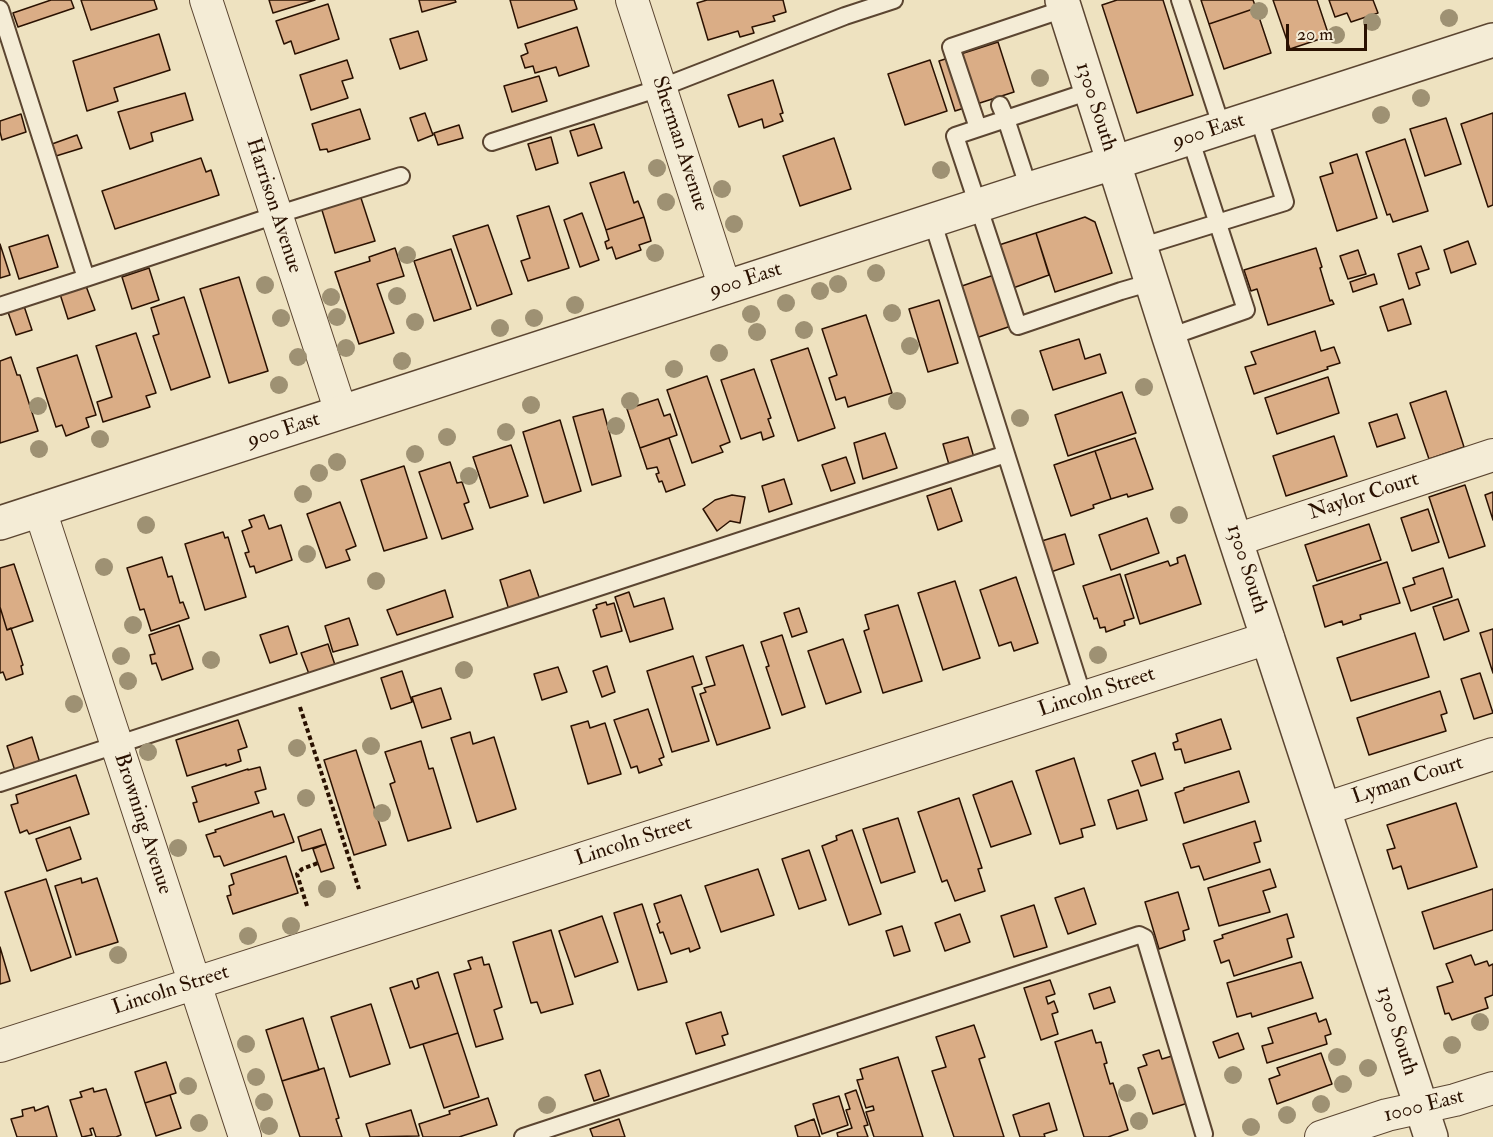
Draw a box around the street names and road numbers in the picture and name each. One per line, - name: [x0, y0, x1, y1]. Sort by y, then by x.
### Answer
- street label: 1300 South: [1069, 59, 1121, 155]
- street label: Sherman Avenue: [645, 73, 713, 215]
- street label: 900 East: [1170, 109, 1248, 155]
- street label: Harrison Avenue: [239, 135, 307, 277]
- street label: 900 East: [707, 258, 785, 304]
- street label: 900 East: [245, 408, 323, 454]
- street label: Naylor Court: [1306, 467, 1422, 527]
- street label: 1300 South: [1220, 521, 1272, 617]
- street label: Lincoln Street: [1035, 662, 1159, 724]
- street label: Browning Avenue: [107, 750, 177, 898]
- street label: Lyman Court: [1349, 751, 1467, 811]
- street label: Lincoln Street: [572, 811, 696, 873]
- street label: Lincoln Street: [109, 960, 233, 1022]
- street label: 1300 South: [1370, 983, 1422, 1079]
- street label: 1000 East: [1381, 1085, 1467, 1129]

